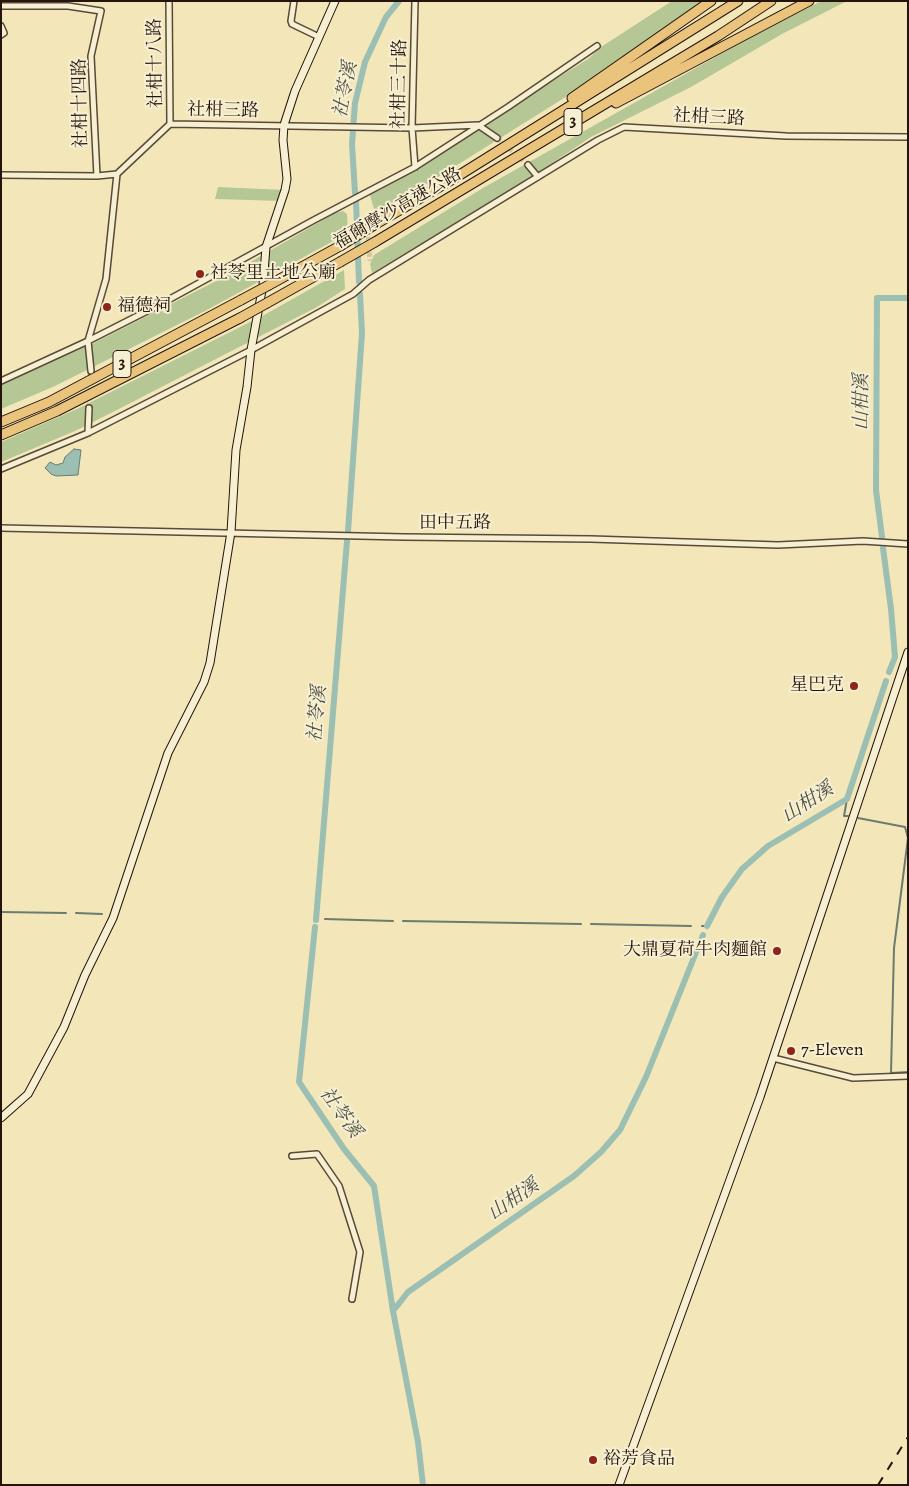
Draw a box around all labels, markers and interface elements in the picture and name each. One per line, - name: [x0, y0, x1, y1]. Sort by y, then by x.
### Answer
- street label: 社柑十八路: [144, 18, 168, 108]
- street label: 社柑三十路: [388, 39, 412, 129]
- street label: 社柑十四路: [69, 58, 93, 148]
- water label: 社苓溪: [329, 60, 363, 120]
- street label: 社柑三路: [187, 100, 259, 122]
- street label: 社柑三路: [672, 105, 746, 131]
- road number: 3: [564, 108, 582, 136]
- street label: 福爾摩沙高速公路: [330, 164, 466, 254]
- place label: 社苓里土地公廟: [210, 263, 336, 285]
- marker: 社苓里土地公廟: [194, 268, 206, 280]
- place label: 福德祠: [117, 296, 171, 318]
- marker: 福德祠: [101, 301, 113, 313]
- road number: 3: [113, 350, 131, 378]
- water label: 山柑溪: [851, 374, 873, 430]
- street label: 田中五路: [419, 513, 491, 535]
- place label: 星巴克: [790, 675, 844, 697]
- marker: 星巴克: [848, 680, 860, 692]
- water label: 社苓溪: [304, 685, 332, 743]
- water label: 山柑溪: [778, 778, 838, 828]
- place label: 大鼎夏荷牛肉麵館: [623, 940, 767, 962]
- marker: 大鼎夏荷牛肉麵館: [771, 945, 783, 957]
- place label: 7-Eleven: [801, 1040, 864, 1062]
- marker: 7-Eleven: [785, 1045, 797, 1057]
- water label: 社苓溪: [314, 1083, 366, 1143]
- water label: 山柑溪: [484, 1174, 544, 1226]
- place label: 裕芳食品: [603, 1449, 675, 1471]
- marker: 裕芳食品: [587, 1454, 599, 1466]

